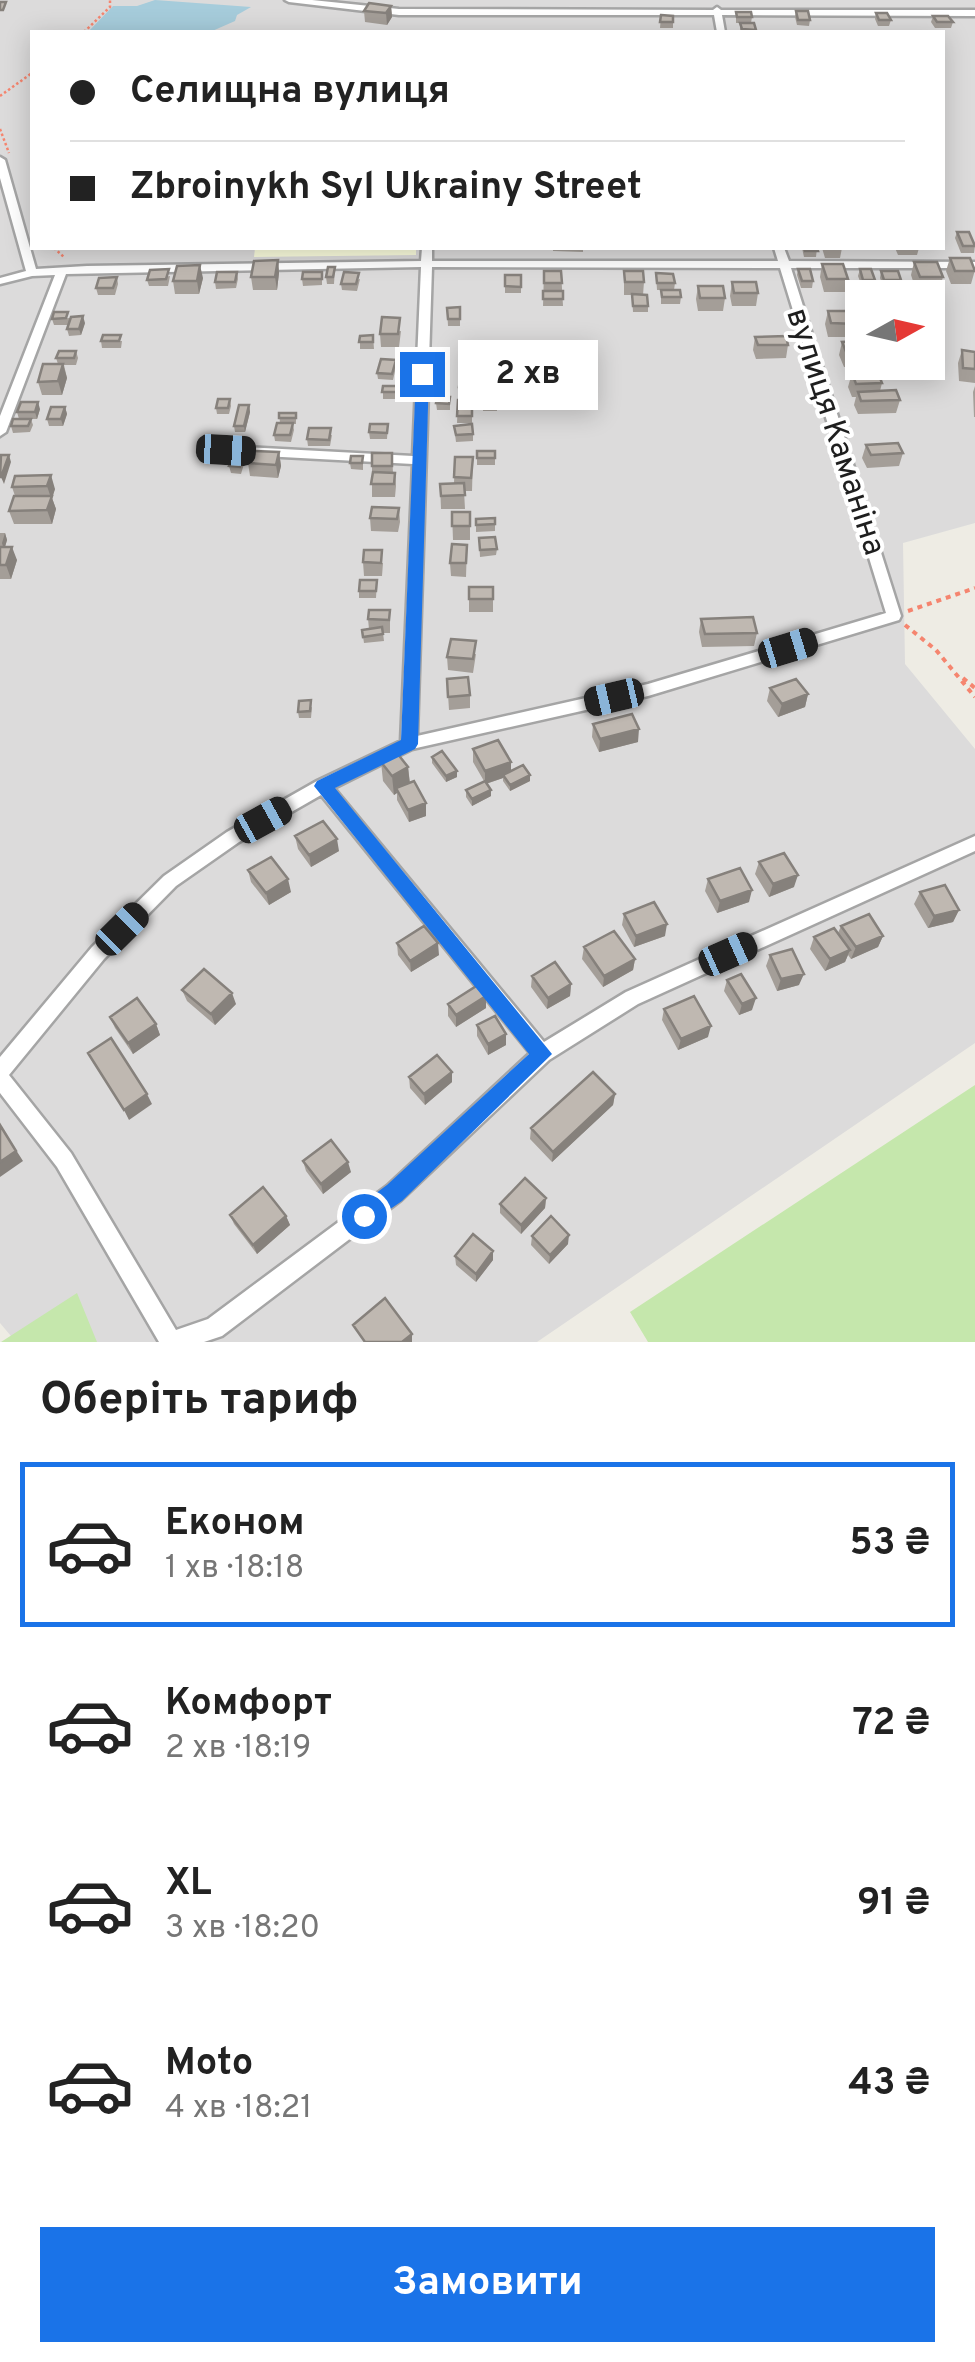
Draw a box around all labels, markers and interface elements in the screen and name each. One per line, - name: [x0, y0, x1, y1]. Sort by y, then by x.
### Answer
- text: Селищна вулиця: [130, 68, 450, 117]
- text: Zbroinykh Syl Ukrainy Street: [130, 164, 642, 213]
- north arrow: [845, 280, 945, 380]
- map controls: [845, 280, 945, 380]
- street label: вулиця Каманіна: [775, 303, 893, 561]
- callout: 2 хв: [457, 339, 597, 409]
- route end: [400, 352, 445, 397]
- text: 2 хв: [495, 355, 561, 395]
- car: [195, 433, 257, 467]
- car: [755, 625, 821, 671]
- car: [581, 676, 647, 718]
- car: [229, 792, 297, 848]
- car: [90, 897, 154, 961]
- car: [694, 928, 762, 980]
- route start: [342, 1194, 387, 1239]
- text: Оберіть тариф: [40, 1373, 358, 1430]
- icon: car: [45, 1500, 135, 1590]
- text: Економ: [165, 1500, 304, 1549]
- text: 53 ₴: [850, 1520, 930, 1569]
- text: 1 хв · 18:18: [165, 1549, 304, 1589]
- icon: car: [45, 1680, 135, 1770]
- text: Комфорт: [165, 1680, 332, 1729]
- text: 72 ₴: [852, 1700, 930, 1749]
- text: 2 хв · 18:19: [165, 1729, 311, 1769]
- icon: car: [45, 1860, 135, 1950]
- text: XL: [165, 1860, 212, 1909]
- text: 91 ₴: [857, 1880, 930, 1929]
- text: 3 хв · 18:20: [165, 1909, 320, 1949]
- icon: car: [45, 2040, 135, 2130]
- text: Moto: [165, 2040, 253, 2089]
- text: 43 ₴: [848, 2060, 930, 2109]
- text: 4 хв · 18:21: [165, 2089, 312, 2129]
- button: Замовити: [40, 2227, 935, 2342]

